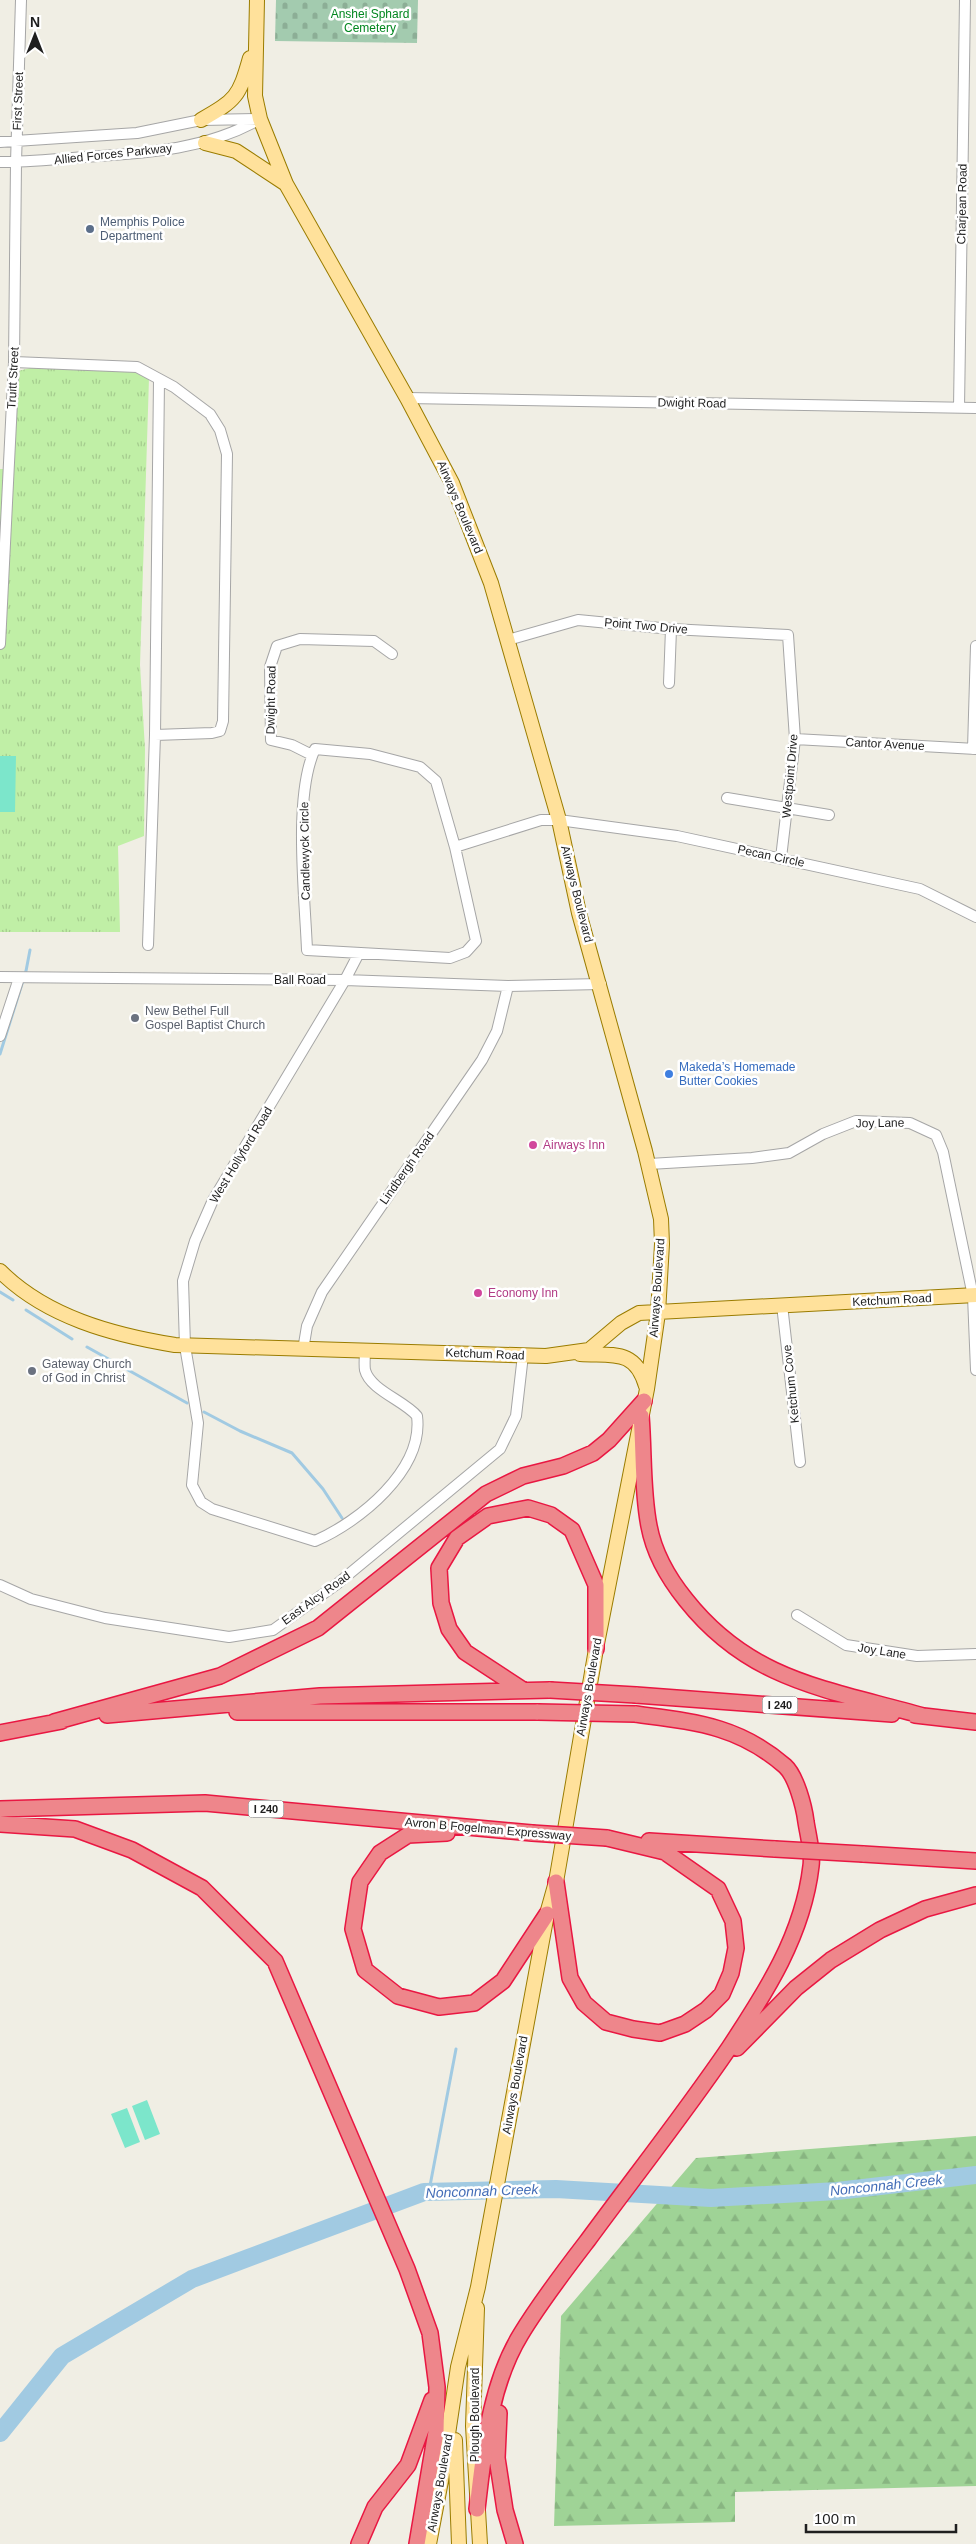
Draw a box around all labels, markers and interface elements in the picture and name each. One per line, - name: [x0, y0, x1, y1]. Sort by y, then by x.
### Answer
- park label: Anshei Sphard Cemetery: [331, 7, 409, 35]
- north arrow: [10, 10, 60, 60]
- text: N: [30, 14, 40, 30]
- street label: First Street: [10, 71, 26, 131]
- street label: Allied Forces Parkway: [53, 141, 173, 167]
- street label: Charjean Road: [954, 164, 970, 244]
- place label: Memphis Police Department: [100, 215, 185, 243]
- marker: Memphis Police Department: [84, 223, 96, 235]
- street label: Truitt Street: [4, 346, 22, 409]
- street label: Dwight Road: [658, 395, 726, 411]
- street label: Airways Boulevard: [434, 459, 486, 555]
- street label: Point Two Drive: [604, 615, 689, 637]
- street label: Dwight Road: [263, 666, 279, 734]
- street label: Westpoint Drive: [779, 733, 801, 819]
- street label: Cantor Avenue: [845, 735, 925, 753]
- street label: Candlewyck Circle: [297, 801, 313, 900]
- street label: Pecan Circle: [736, 842, 806, 870]
- street label: Airways Boulevard: [558, 844, 596, 944]
- street label: Ball Road: [274, 973, 326, 987]
- place label: New Bethel Full Gospel Baptist Church: [145, 1004, 265, 1032]
- marker: New Bethel Full Gospel Baptist Church: [129, 1012, 141, 1024]
- place label: Makeda’s Homemade Butter Cookies: [679, 1060, 796, 1088]
- marker: Makeda’s Homemade Butter Cookies: [663, 1068, 675, 1080]
- street label: West Hollyford Road: [207, 1104, 275, 1206]
- street label: Joy Lane: [856, 1116, 905, 1130]
- street label: Lindbergh Road: [377, 1129, 437, 1207]
- place label: Airways Inn: [543, 1138, 605, 1152]
- marker: Airways Inn: [527, 1139, 539, 1151]
- street label: Airways Boulevard: [647, 1238, 667, 1338]
- place label: Economy Inn: [488, 1286, 558, 1300]
- marker: Economy Inn: [472, 1287, 484, 1299]
- street label: Ketchum Road: [852, 1291, 932, 1309]
- street label: Ketchum Cove: [780, 1344, 802, 1424]
- street label: Ketchum Road: [445, 1346, 525, 1362]
- place label: Gateway Church of God in Christ: [42, 1357, 131, 1385]
- marker: Gateway Church of God in Christ: [26, 1365, 38, 1377]
- street label: East Alcy Road: [279, 1568, 353, 1628]
- street label: Airways Boulevard: [573, 1637, 605, 1737]
- street label: Joy Lane: [857, 1640, 907, 1662]
- road number: I 240: [762, 1696, 798, 1714]
- road number: I 240: [248, 1800, 284, 1818]
- street label: Avron B Fogelman Expressway: [404, 1815, 572, 1843]
- street label: Airways Boulevard: [499, 2035, 531, 2135]
- water label: Nonconnah Creek: [829, 2171, 944, 2199]
- water label: Nonconnah Creek: [425, 2181, 540, 2201]
- street label: Plough Boulevard: [468, 2368, 482, 2462]
- street label: Airways Boulevard: [424, 2433, 456, 2533]
- scale bar: [806, 2502, 956, 2534]
- text: 100 m: [814, 2510, 856, 2527]

